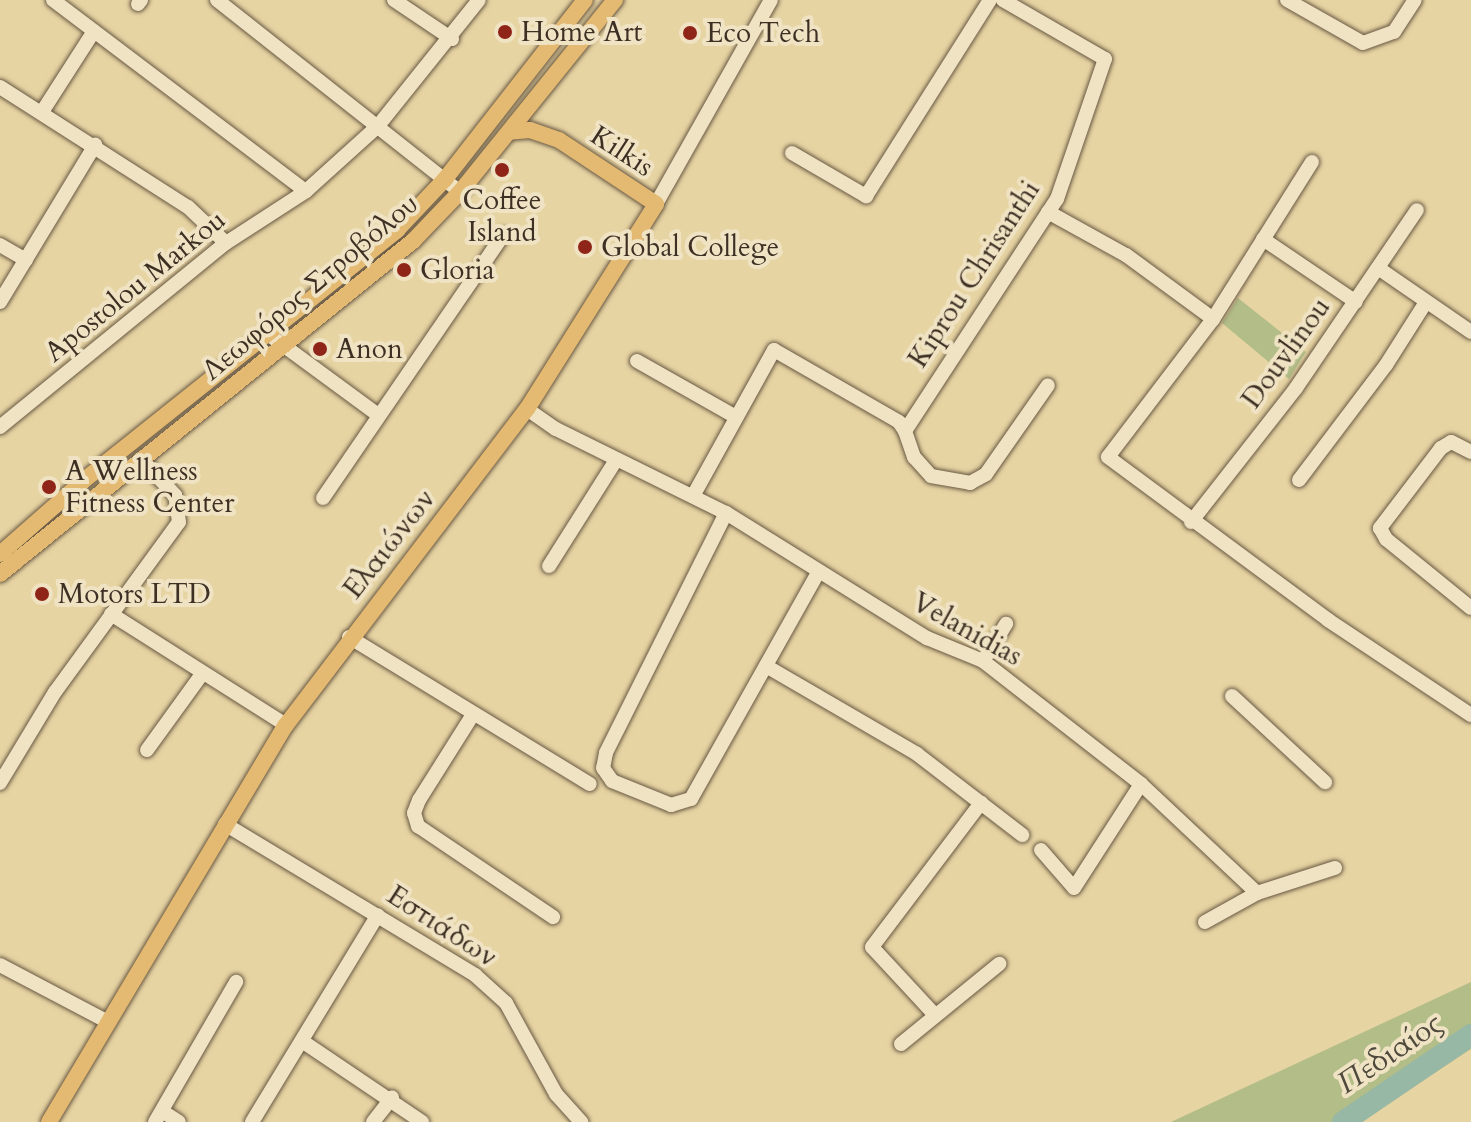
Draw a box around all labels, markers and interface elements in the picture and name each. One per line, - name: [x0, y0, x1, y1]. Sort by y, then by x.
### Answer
- place label: Home Art: [521, 15, 642, 49]
- place label: Eco Tech: [706, 16, 820, 50]
- marker: Home Art: [496, 23, 514, 41]
- marker: Eco Tech: [681, 24, 699, 42]
- street label: Kilkis: [584, 118, 660, 184]
- marker: Coffee Island: [493, 161, 511, 179]
- street label: Kiprou Chrisanthi: [901, 174, 1047, 374]
- place label: Coffee Island: [463, 183, 541, 249]
- street label: Λεωφόρος Στροβόλου: [195, 187, 425, 387]
- street label: Apostolou Markou: [38, 203, 232, 369]
- place label: Global College: [601, 230, 779, 264]
- marker: Global College: [576, 238, 594, 256]
- place label: Gloria: [420, 253, 495, 287]
- marker: Gloria: [395, 261, 413, 279]
- street label: Douvlinou: [1235, 291, 1337, 415]
- place label: Anon: [336, 332, 403, 366]
- marker: Anon: [311, 340, 329, 358]
- place label: A Wellness Fitness Center: [65, 454, 234, 520]
- marker: A Wellness Fitness Center: [40, 478, 58, 496]
- street label: Ελαιώνων: [336, 483, 442, 605]
- place label: Motors LTD: [58, 577, 211, 611]
- marker: Motors LTD: [33, 585, 51, 603]
- street label: Velanidias: [906, 585, 1028, 673]
- street label: Εστιάδων: [381, 878, 503, 974]
- water label: Πεδιαίος: [1331, 1006, 1449, 1102]

